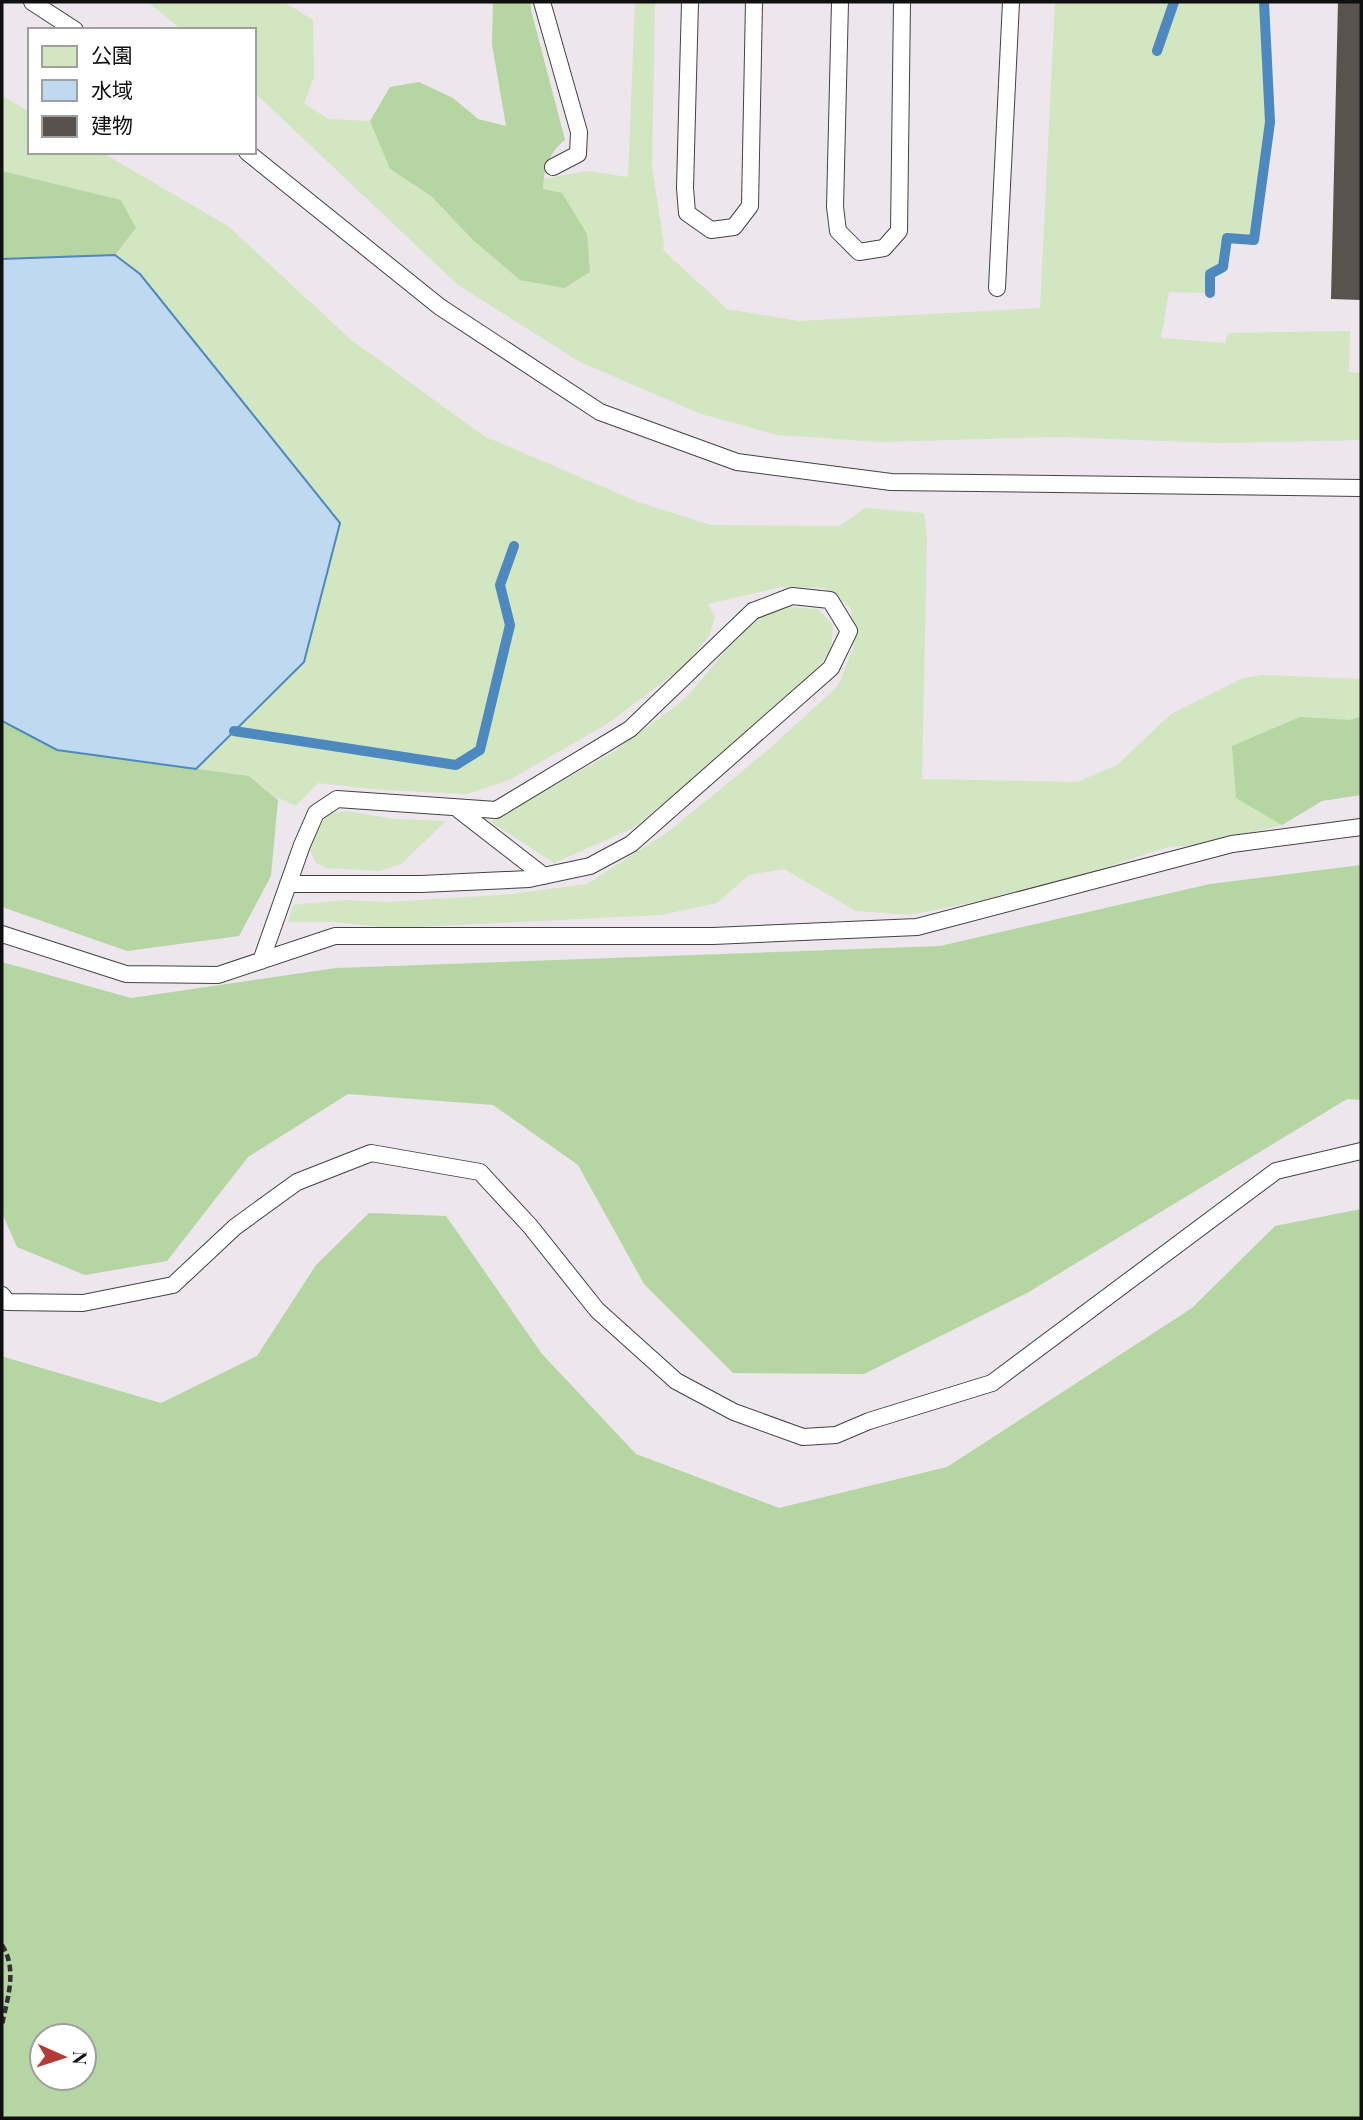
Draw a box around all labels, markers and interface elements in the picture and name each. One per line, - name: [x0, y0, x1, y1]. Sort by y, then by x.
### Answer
- legend: [28, 28, 256, 154]
- text: 公園: [91, 40, 133, 68]
- text: 水域: [91, 75, 133, 103]
- text: 建物: [91, 110, 133, 138]
- north arrow: [28, 2022, 98, 2092]
- text: N: [68, 2050, 94, 2066]

